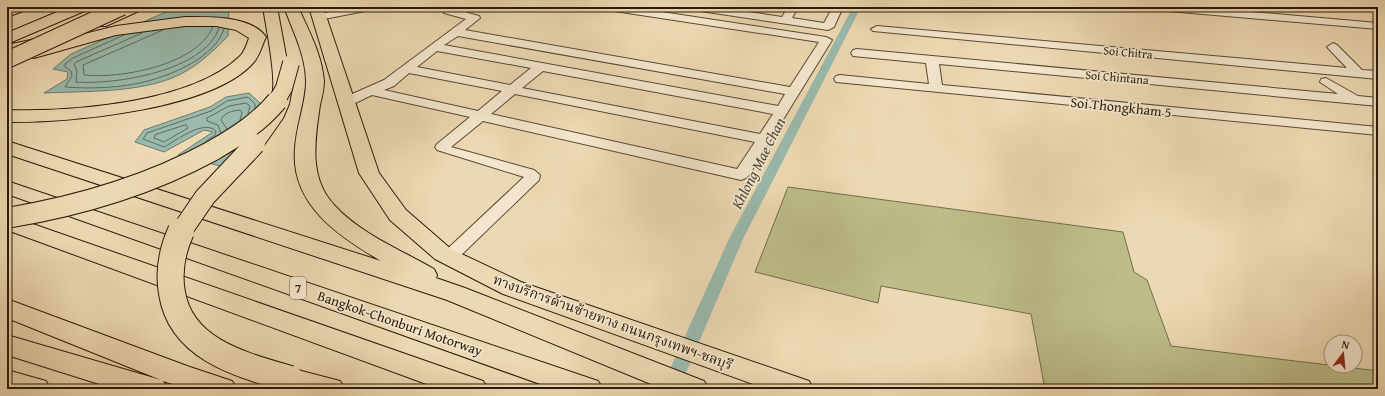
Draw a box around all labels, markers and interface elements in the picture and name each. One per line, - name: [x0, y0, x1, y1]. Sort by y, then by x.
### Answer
- street label: Soi Chitra: [1103, 41, 1154, 63]
- street label: Soi Chintana: [1085, 66, 1150, 88]
- street label: Soi Thongkham 5: [1069, 92, 1173, 122]
- water label: Khlong Mae Chan: [725, 113, 790, 213]
- street label: ทางบริการด้านซ้ายทาง ถนนกรุงเทพฯ-ชลบุรี: [490, 269, 736, 375]
- road number: 7: [290, 277, 306, 299]
- street label: Bangkok-Chonburi Motorway: [315, 285, 485, 361]
- north arrow: [1323, 334, 1363, 374]
- text: N: [1340, 336, 1352, 353]

